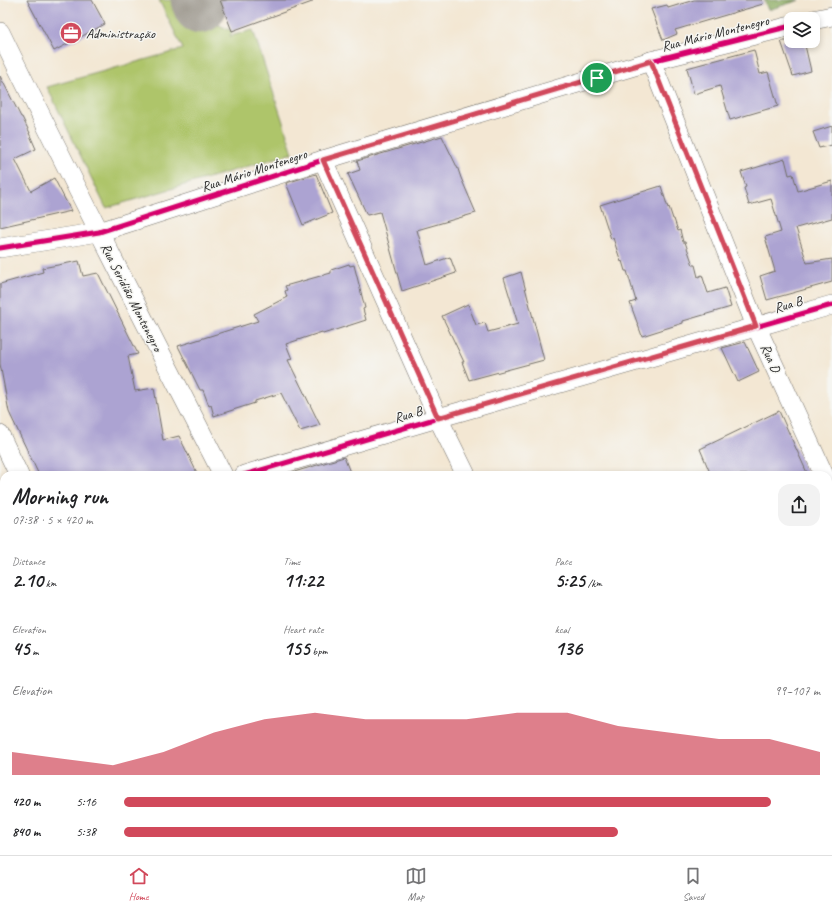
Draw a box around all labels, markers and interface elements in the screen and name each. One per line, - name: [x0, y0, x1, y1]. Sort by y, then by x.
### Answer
- street label: Rua Mário Montenegro: [660, 12, 771, 55]
- map controls: [784, 12, 820, 48]
- button: layers: [784, 12, 820, 48]
- office icon: Administração: [58, 20, 84, 46]
- place label: Administração: [86, 25, 156, 42]
- pin: [580, 61, 614, 95]
- icon: arrive: [586, 67, 608, 89]
- street label: Rua Mário Montenegro: [199, 145, 310, 196]
- street label: Rua Seridião Montenegro: [97, 240, 167, 356]
- street label: Rua B: [772, 292, 806, 317]
- street label: Rua D: [757, 341, 785, 376]
- street label: Rua B: [392, 402, 426, 427]
- text: Morning run: [12, 483, 108, 511]
- button: share: [778, 484, 820, 526]
- text: 07:38 · 5 × 420 m: [12, 512, 93, 528]
- text: Distance: [12, 554, 45, 568]
- text: Time: [283, 554, 300, 568]
- text: Pace: [555, 554, 572, 568]
- text: 2.10: [12, 568, 43, 593]
- text: 11:22: [283, 568, 323, 593]
- text: 5:25: [555, 568, 585, 593]
- text: km: [43, 576, 56, 590]
- text: /km: [585, 576, 602, 590]
- text: Elevation: [12, 622, 46, 636]
- text: Heart rate: [283, 622, 323, 636]
- text: kcal: [555, 622, 569, 636]
- text: 45: [12, 636, 30, 661]
- text: 155: [283, 636, 310, 661]
- text: 136: [555, 636, 582, 661]
- text: m: [30, 644, 39, 658]
- text: bpm: [310, 644, 327, 658]
- text: Elevation: [12, 683, 52, 699]
- text: 99–107 m: [775, 683, 820, 699]
- text: 420 m: [12, 794, 40, 810]
- text: 5:16: [76, 794, 96, 810]
- text: 840 m: [12, 824, 40, 840]
- text: 5:38: [76, 824, 96, 840]
- tab: Home: [128, 865, 150, 903]
- tab: Map: [405, 865, 427, 903]
- tab: Saved: [682, 865, 704, 903]

